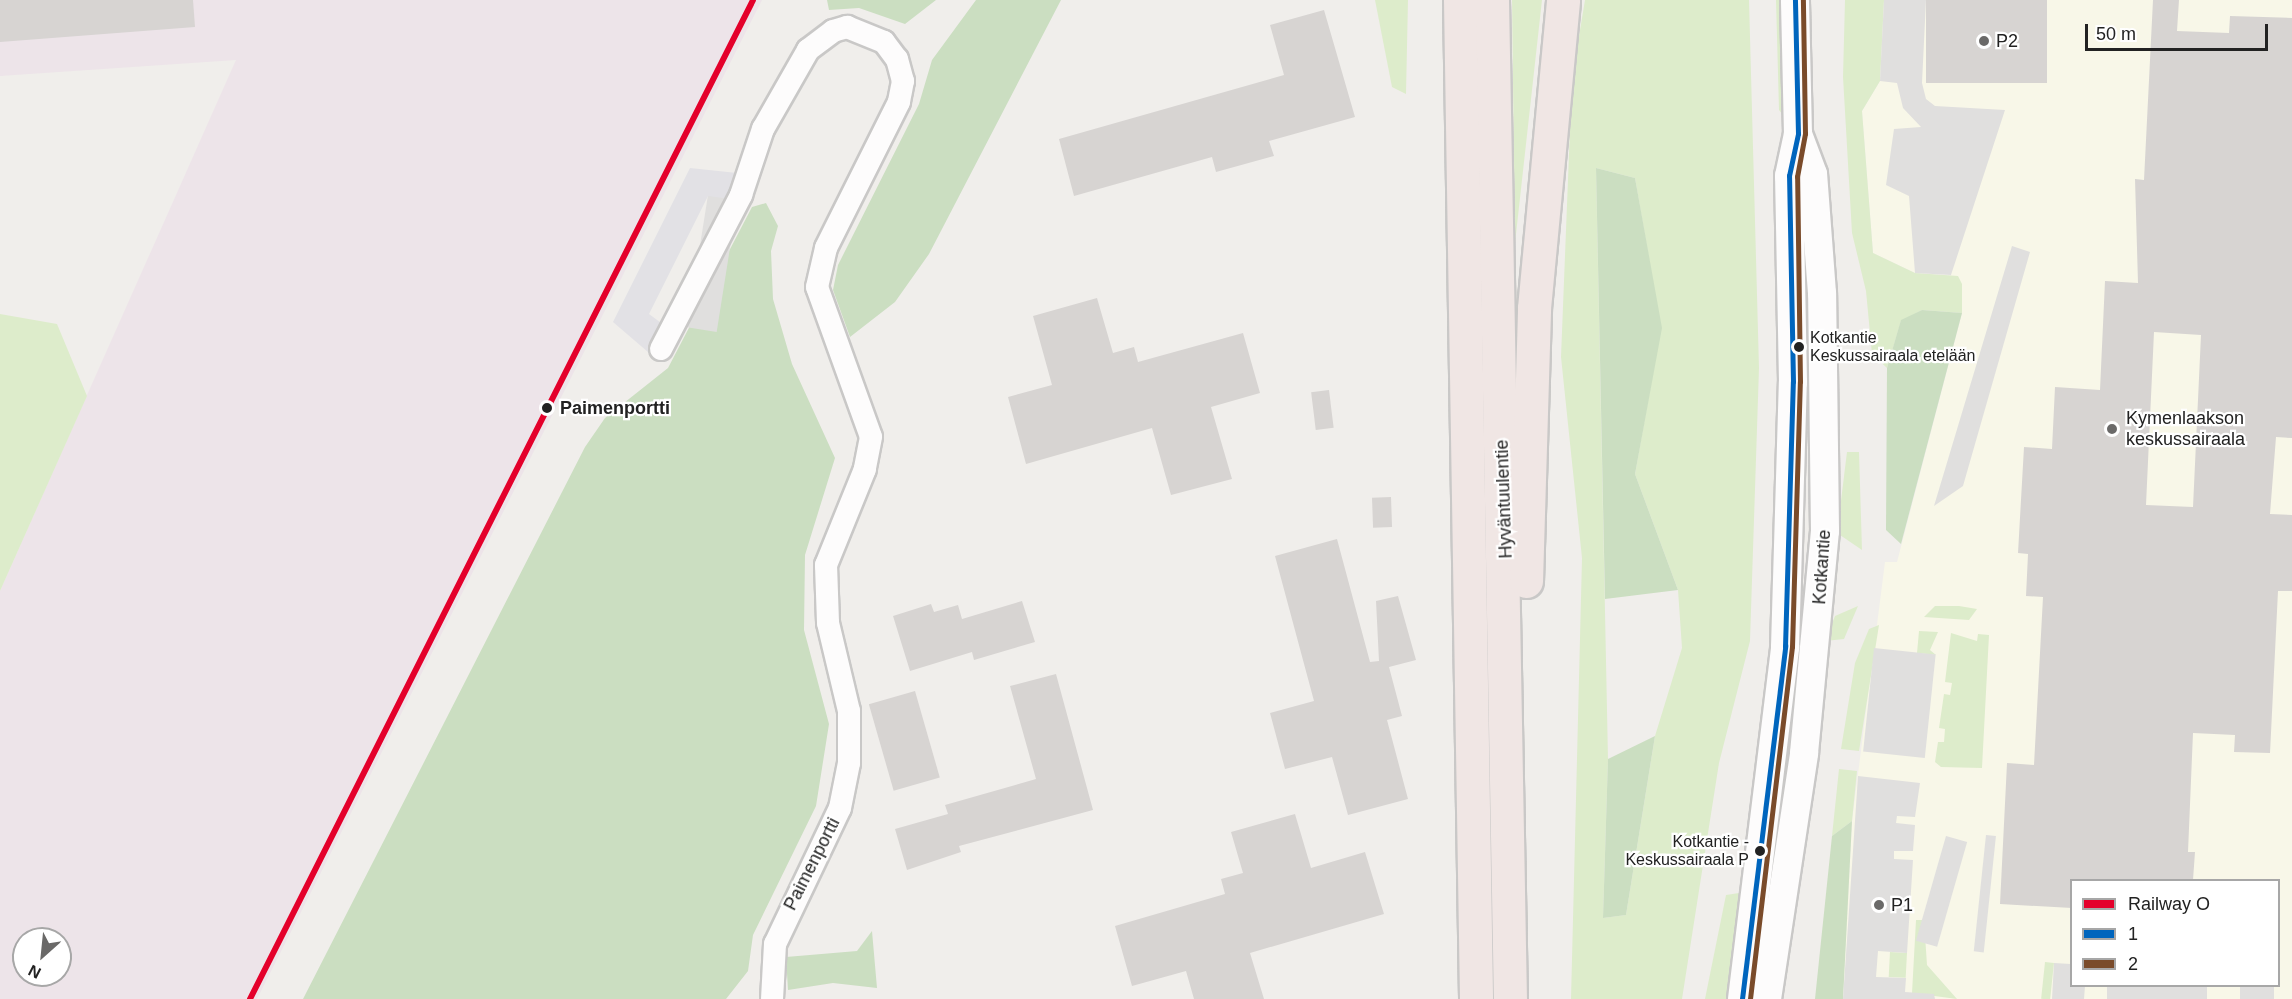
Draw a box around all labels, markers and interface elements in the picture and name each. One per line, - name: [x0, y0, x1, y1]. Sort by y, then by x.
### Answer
- scale bar: [2088, 12, 2271, 50]
- text: 50 m: [2096, 24, 2136, 44]
- place label: P2: [1996, 30, 2018, 52]
- marker: P2: [1977, 34, 1991, 48]
- place label: Kotkantie Keskussairaala etelään: [1810, 328, 1975, 366]
- marker: Kotkantie Keskussairaala etelään: [1793, 341, 1805, 353]
- place label: Paimenportti: [560, 397, 670, 419]
- marker: Paimenportti: [538, 399, 556, 417]
- place label: Kymenlaakson keskussairaala: [2126, 408, 2245, 450]
- marker: Kymenlaakson keskussairaala: [2103, 420, 2121, 438]
- street label: Hyväntuulentie: [1491, 439, 1517, 559]
- street label: Kotkantie: [1809, 529, 1835, 605]
- street label: Paimenportti: [779, 814, 845, 914]
- place label: Kotkantie - Keskussairaala P: [1625, 832, 1749, 870]
- marker: Kotkantie - Keskussairaala P: [1754, 845, 1766, 857]
- legend: [2070, 879, 2280, 987]
- place label: P1: [1891, 894, 1913, 916]
- text: Railway O: [2128, 894, 2210, 914]
- marker: P1: [1872, 898, 1886, 912]
- text: 1: [2128, 924, 2138, 944]
- north arrow: [12, 927, 72, 987]
- text: 2: [2128, 954, 2138, 974]
- text: N: [25, 962, 44, 982]

